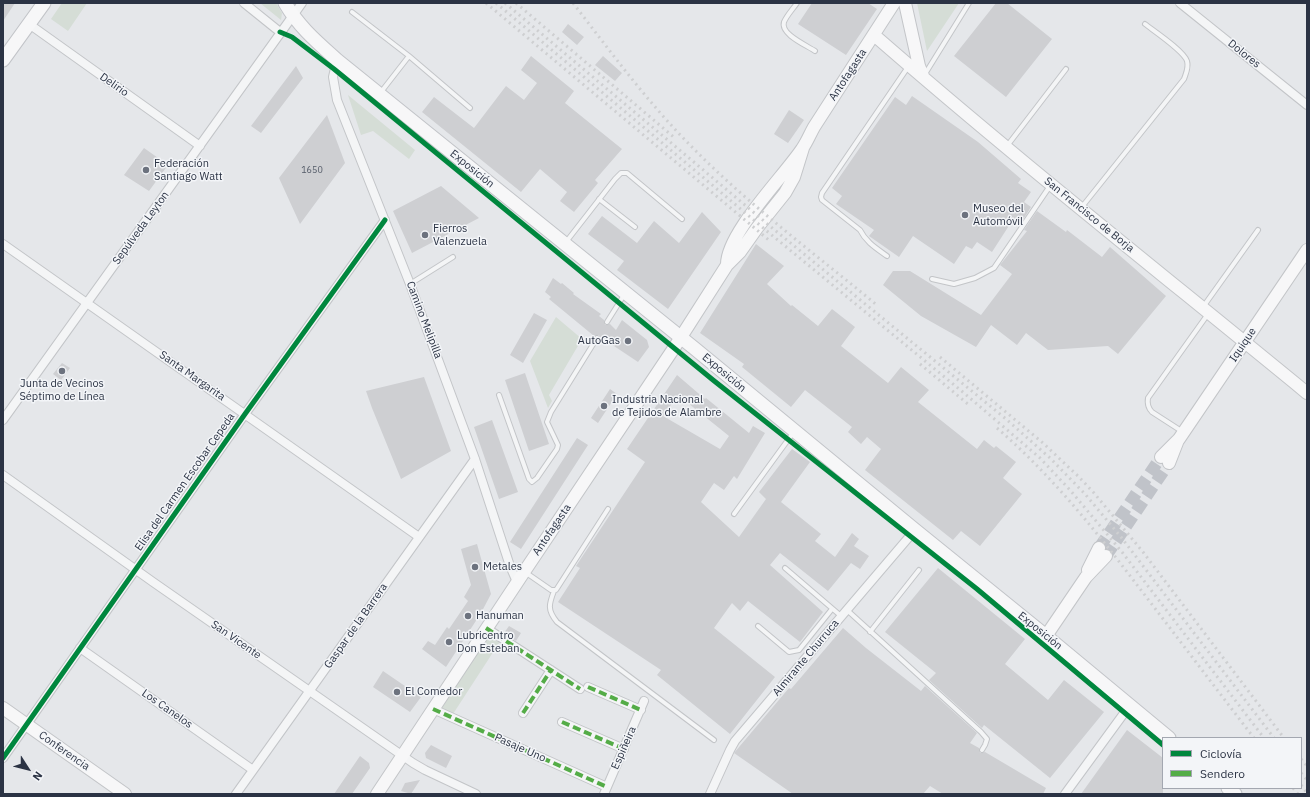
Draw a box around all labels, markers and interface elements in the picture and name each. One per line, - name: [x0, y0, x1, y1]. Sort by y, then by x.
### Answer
- street label: Dolores: [1225, 37, 1263, 71]
- street label: Antofagasta: [826, 47, 870, 103]
- street label: Delirio: [97, 70, 131, 100]
- street label: Exposición: [447, 147, 497, 191]
- place label: Federación Santiago Watt: [154, 157, 223, 183]
- marker: Federación Santiago Watt: [141, 165, 151, 175]
- house number: 1650: [301, 165, 323, 175]
- street label: San Francisco de Borja: [1041, 175, 1137, 255]
- street label: Sepúlveda Leyton: [110, 189, 172, 267]
- place label: Museo del Automóvil: [973, 202, 1024, 228]
- marker: Museo del Automóvil: [960, 210, 970, 220]
- place label: Fierros Valenzuela: [433, 222, 487, 248]
- marker: Fierros Valenzuela: [420, 230, 430, 240]
- street label: Camino Melipilla: [403, 279, 445, 361]
- street label: Iquique: [1227, 325, 1259, 365]
- place label: AutoGas: [578, 334, 620, 348]
- marker: AutoGas: [623, 336, 633, 346]
- street label: Santa Margarita: [156, 348, 228, 404]
- street label: Exposición: [699, 351, 749, 395]
- marker: Junta de Vecinos Séptimo de Línea: [57, 366, 67, 376]
- place label: Junta de Vecinos Séptimo de Línea: [19, 377, 105, 403]
- place label: Industria Nacional de Tejidos de Alambre: [612, 393, 722, 419]
- marker: Industria Nacional de Tejidos de Alambre: [599, 401, 609, 411]
- street label: Elisa del Carmen Escobar Cepeda: [132, 411, 238, 553]
- street label: Antofagasta: [530, 502, 574, 558]
- place label: Metales: [483, 560, 522, 574]
- marker: Metales: [470, 562, 480, 572]
- street label: Gaspar de la Barrera: [322, 581, 390, 671]
- place label: Hanuman: [476, 609, 524, 623]
- street label: Exposición: [1015, 609, 1065, 653]
- marker: Hanuman: [463, 611, 473, 621]
- street label: Almirante Churruca: [770, 617, 842, 699]
- street label: San Vicente: [208, 618, 264, 662]
- place label: Lubricentro Don Esteban: [457, 629, 519, 655]
- marker: Lubricentro Don Esteban: [444, 637, 454, 647]
- place label: El Comedor: [405, 685, 462, 699]
- street label: Los Canelos: [139, 687, 195, 731]
- marker: El Comedor: [392, 687, 402, 697]
- street label: Espiñeira: [609, 724, 639, 772]
- street label: Conferencia: [36, 729, 92, 773]
- street label: Pasaje Uno: [492, 731, 548, 765]
- legend: [1162, 737, 1302, 789]
- text: Ciclovía: [1200, 746, 1242, 761]
- north arrow: [8, 749, 48, 789]
- text: Sendero: [1200, 766, 1245, 781]
- text: N: [30, 769, 46, 783]

